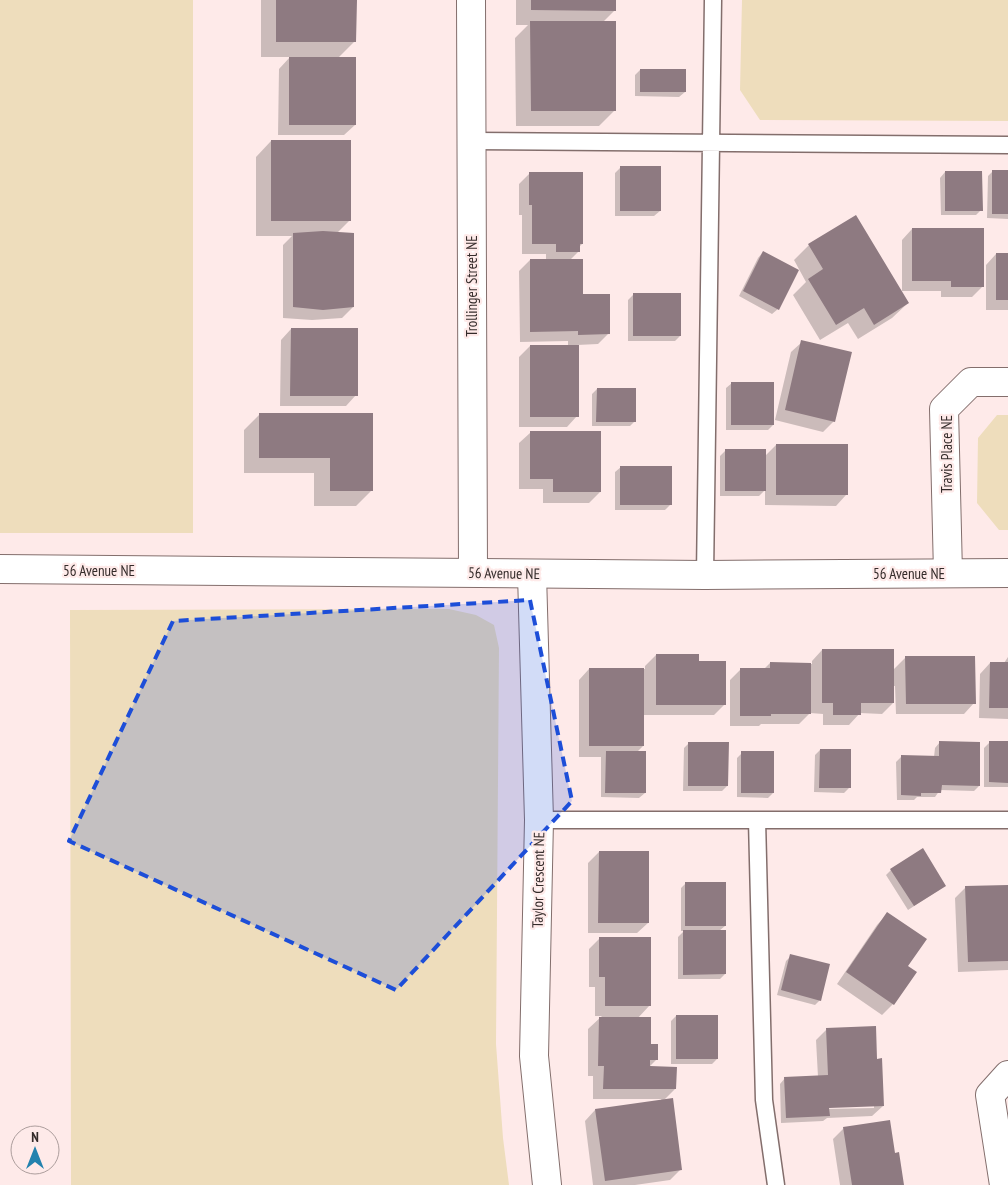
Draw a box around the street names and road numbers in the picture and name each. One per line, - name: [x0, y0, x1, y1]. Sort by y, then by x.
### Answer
- street label: Trollinger Street NE: [462, 235, 481, 337]
- street label: Travis Place NE: [937, 415, 956, 493]
- street label: 56 Avenue NE: [63, 561, 135, 580]
- street label: 56 Avenue NE: [468, 563, 540, 583]
- street label: 56 Avenue NE: [873, 564, 945, 583]
- street label: Taylor Crescent NE: [528, 832, 548, 928]

